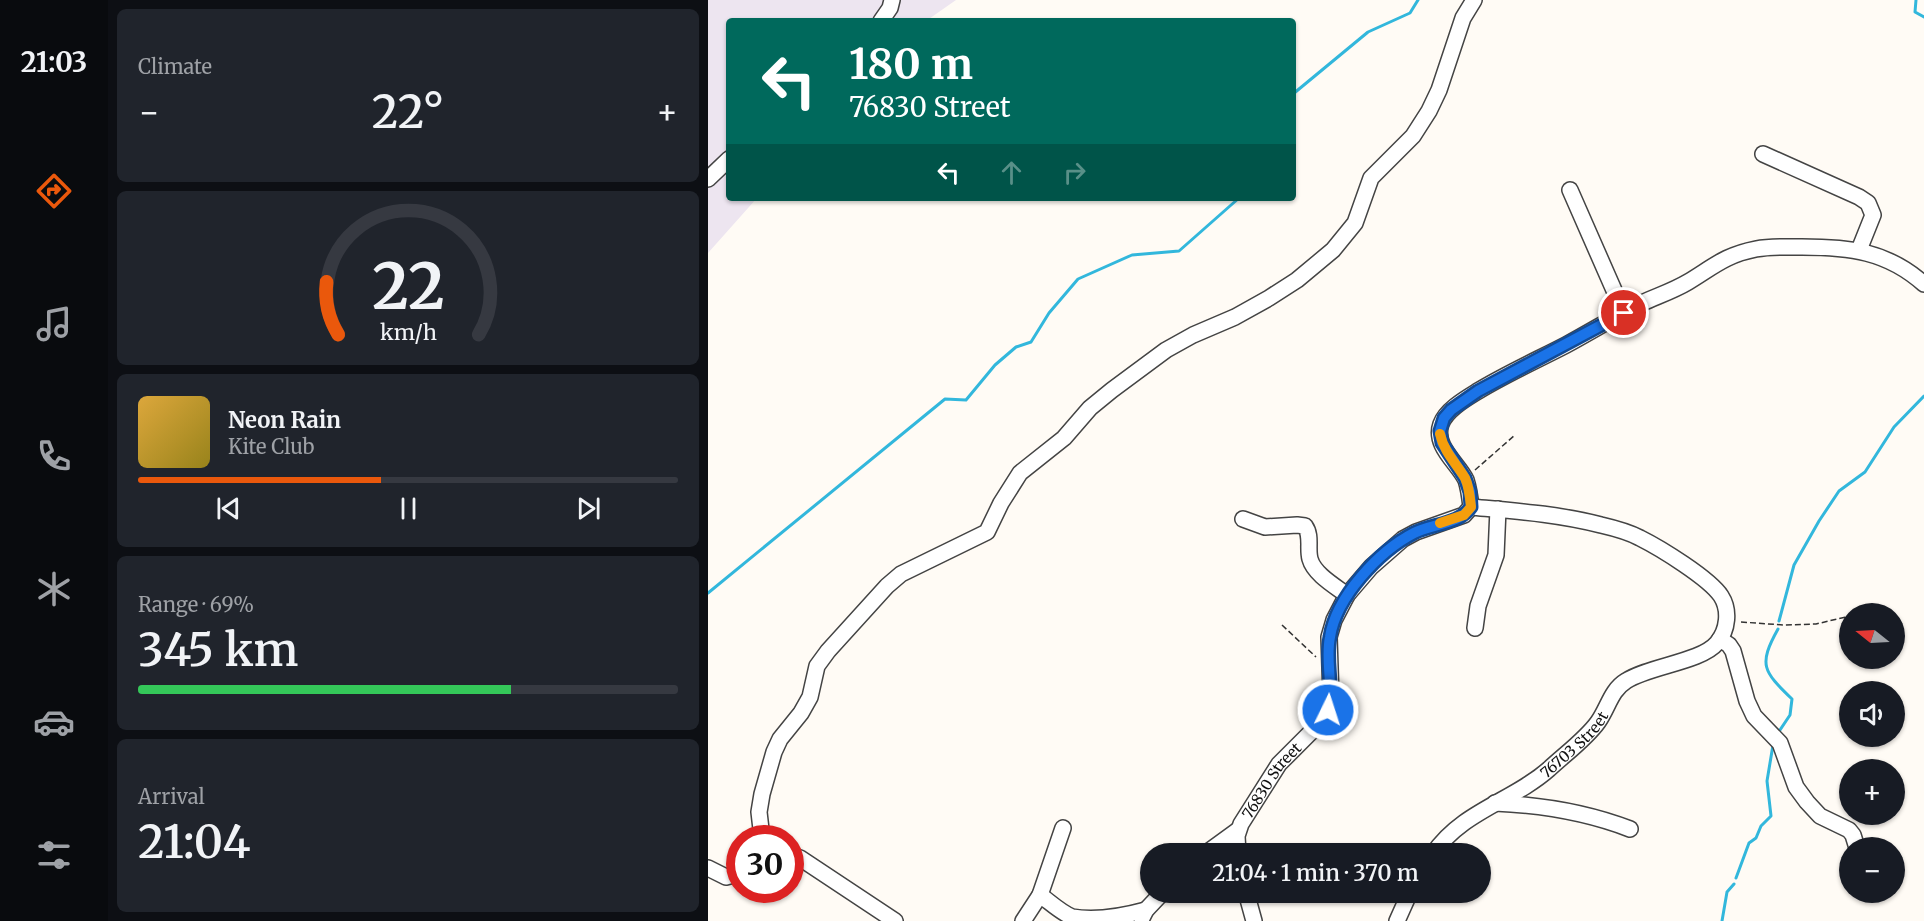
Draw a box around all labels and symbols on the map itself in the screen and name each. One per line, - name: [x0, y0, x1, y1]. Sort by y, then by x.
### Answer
- pin: [1598, 287, 1649, 338]
- north arrow: [1839, 603, 1905, 669]
- position arrow: [1296, 678, 1360, 742]
- street label: 76703 Street: [1536, 708, 1612, 782]
- street label: 76830 Street: [1237, 738, 1305, 822]
- speed limit sign: 30: [726, 825, 804, 903]

